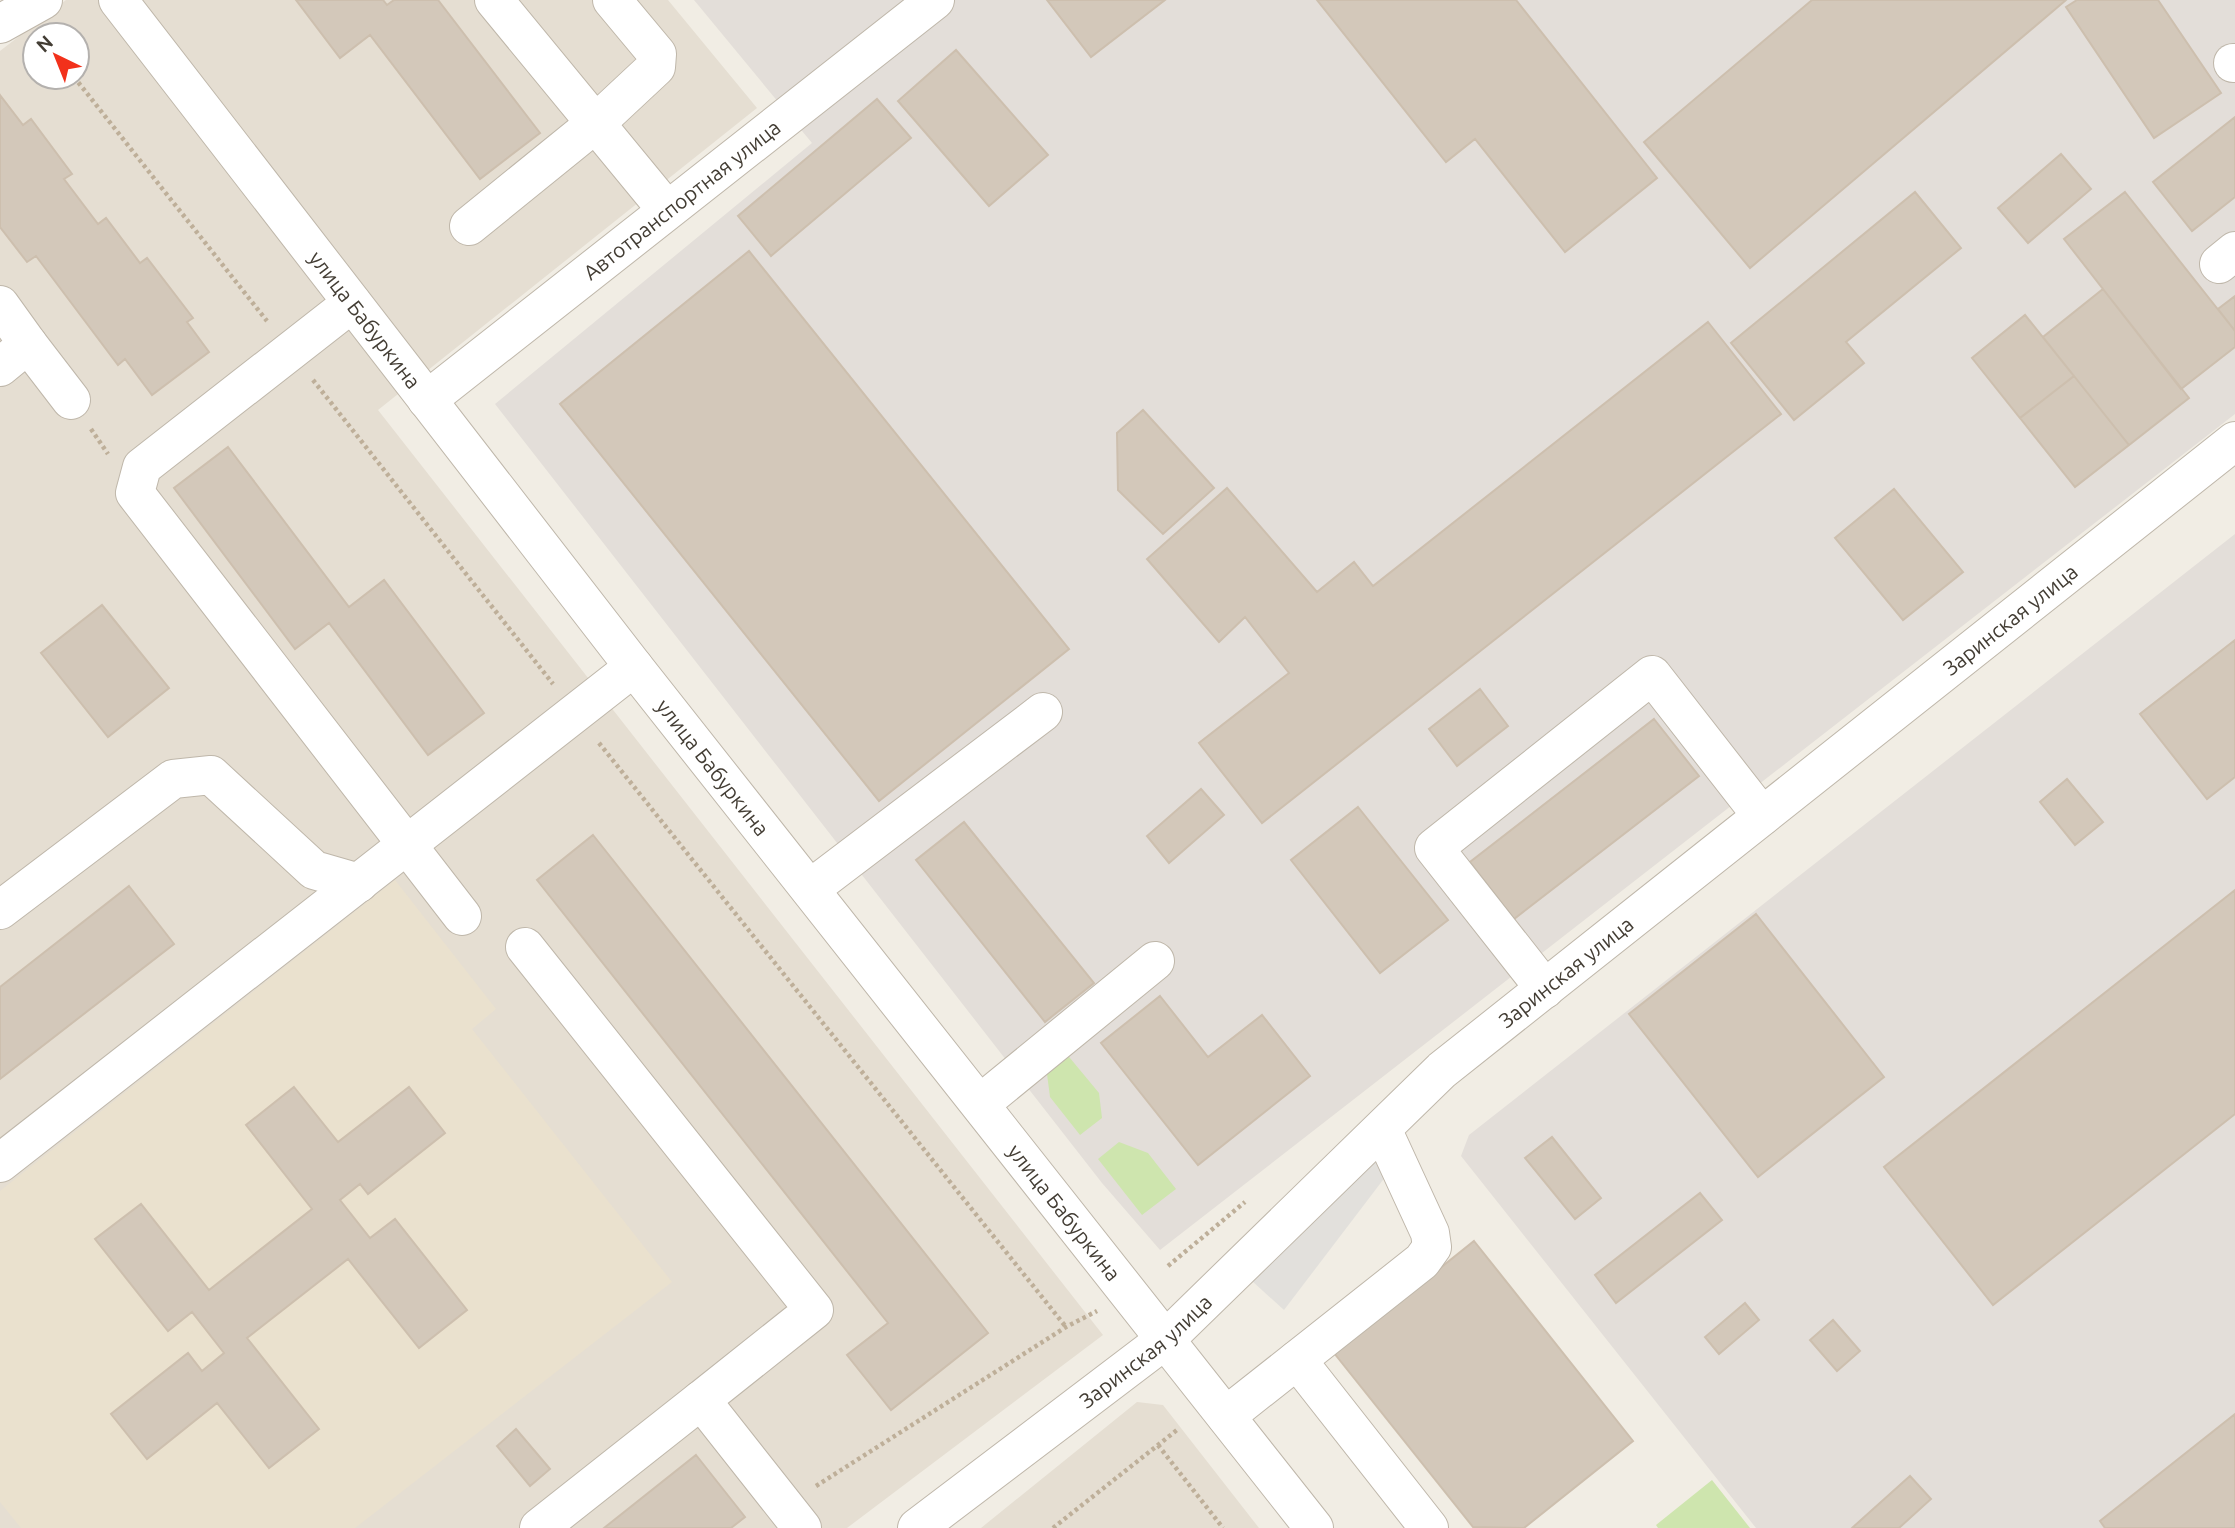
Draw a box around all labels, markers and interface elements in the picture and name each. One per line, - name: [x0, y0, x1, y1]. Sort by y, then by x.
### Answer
- north arrow: [21, 21, 91, 91]
- text: N: [32, 31, 57, 56]
- street label: Автотранспортная улица: [578, 115, 785, 284]
- street label: улица Бабуркина: [305, 246, 426, 393]
- street label: Заринская улица: [1938, 559, 2082, 680]
- street label: улица Бабуркина: [652, 694, 774, 840]
- street label: Заринская улица: [1494, 911, 1638, 1032]
- street label: улица Бабуркина: [1003, 1139, 1126, 1285]
- street label: Заринская улица: [1074, 1289, 1216, 1413]

